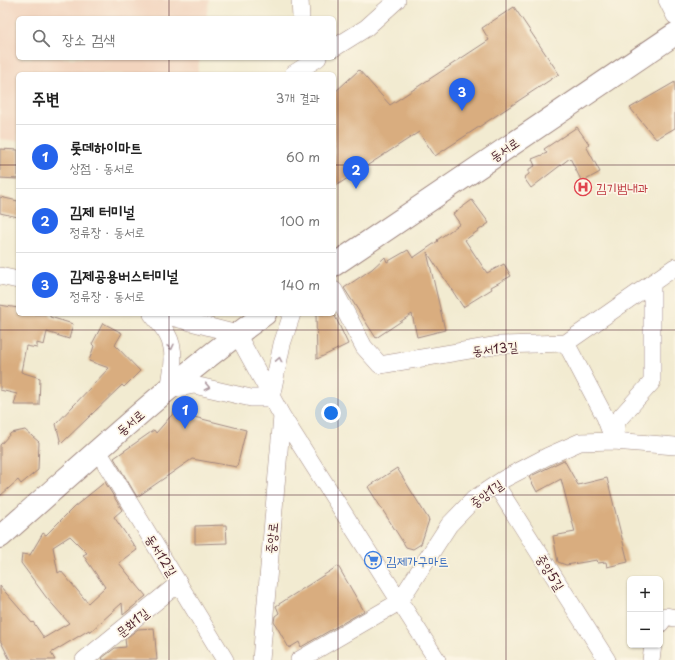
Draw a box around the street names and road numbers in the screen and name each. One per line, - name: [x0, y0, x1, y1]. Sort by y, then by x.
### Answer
- street label: 동서로: [486, 132, 522, 166]
- street label: 동서13길: [471, 336, 519, 360]
- street label: 동서로: [112, 405, 148, 439]
- street label: 중앙1길: [465, 474, 507, 512]
- street label: 중앙로: [260, 522, 282, 554]
- street label: 동서12길: [142, 530, 182, 580]
- street label: 중앙5길: [532, 550, 570, 594]
- street label: 문화1길: [112, 603, 152, 641]

